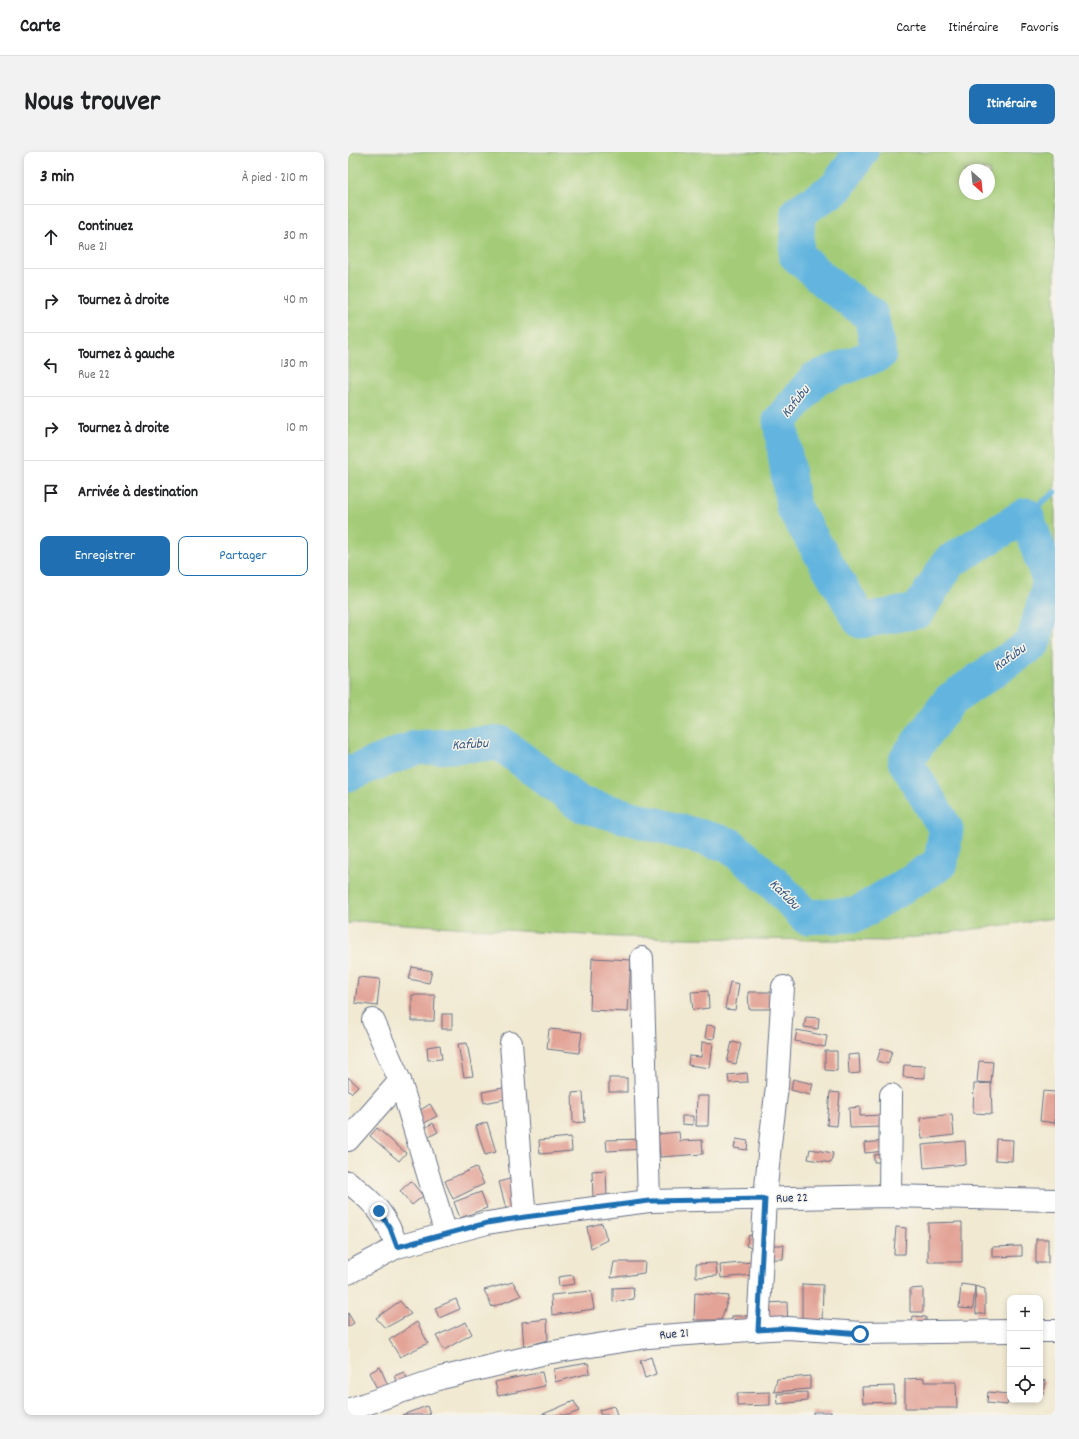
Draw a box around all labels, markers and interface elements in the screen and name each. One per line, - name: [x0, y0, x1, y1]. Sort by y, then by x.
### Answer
- text: Carte: [20, 14, 61, 41]
- text: Carte: [896, 18, 926, 38]
- text: Itinéraire: [948, 18, 998, 38]
- text: Favoris: [1020, 18, 1059, 38]
- text: Nous trouver: [24, 84, 160, 124]
- button: Itinéraire: [969, 84, 1055, 124]
- north arrow: [959, 164, 995, 200]
- text: 3 min: [40, 166, 74, 190]
- text: À pied · 210 m: [242, 169, 308, 188]
- text: Continuez: [78, 216, 133, 238]
- icon: ahead: [40, 226, 62, 248]
- text: 30 m: [283, 227, 308, 246]
- text: Rue 21: [78, 238, 107, 257]
- icon: right: [40, 290, 62, 312]
- text: Tournez à droite: [78, 290, 169, 312]
- text: 40 m: [284, 291, 308, 310]
- text: Tournez à gauche: [78, 344, 175, 366]
- icon: left: [40, 354, 62, 376]
- text: 130 m: [280, 355, 308, 374]
- text: Rue 22: [78, 366, 110, 385]
- water label: Kafubu: [777, 381, 816, 422]
- icon: right: [40, 418, 62, 440]
- text: Tournez à droite: [78, 418, 169, 440]
- text: 10 m: [286, 419, 308, 438]
- icon: arrive: [40, 482, 62, 504]
- text: Arrivée à destination: [78, 482, 198, 504]
- button: Enregistrer: [40, 536, 170, 576]
- button: Partager: [178, 536, 308, 576]
- water label: Kafubu: [989, 639, 1031, 677]
- water label: Kafubu: [451, 734, 490, 756]
- water label: Kafubu: [764, 875, 805, 916]
- street label: Rue 22: [776, 1189, 808, 1209]
- route end: [370, 1202, 388, 1220]
- map controls: [1007, 1295, 1043, 1403]
- button: +: [1007, 1295, 1043, 1331]
- street label: Rue 21: [659, 1324, 689, 1346]
- route start: [851, 1325, 869, 1343]
- button: −: [1007, 1331, 1043, 1367]
- button: locate: [1007, 1367, 1043, 1403]

